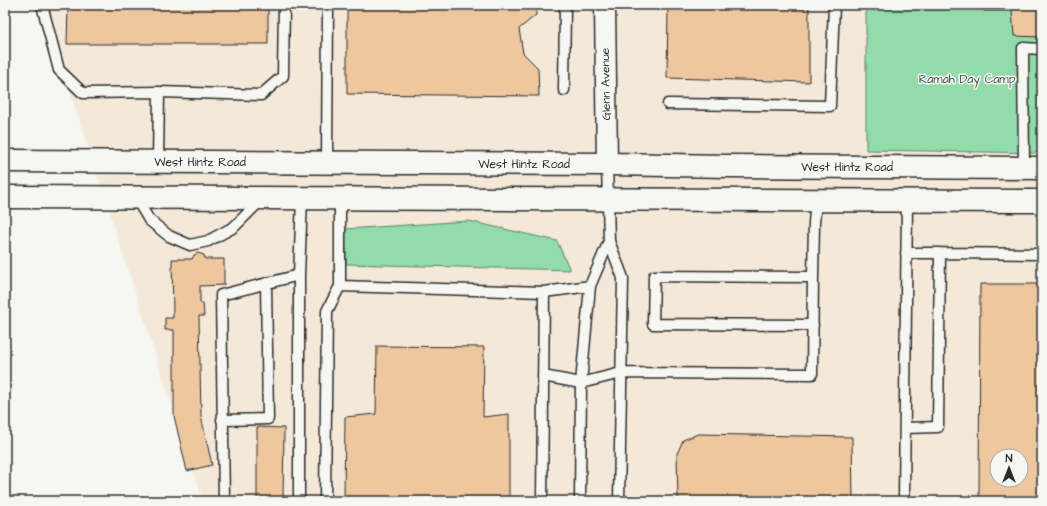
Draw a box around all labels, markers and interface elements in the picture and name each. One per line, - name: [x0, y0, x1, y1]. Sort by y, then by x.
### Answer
- street label: Glenn Avenue: [597, 47, 615, 120]
- park label: Ramah Day Camp: [919, 71, 1016, 89]
- street label: West Hintz Road: [154, 154, 246, 171]
- street label: West Hintz Road: [478, 156, 570, 173]
- street label: West Hintz Road: [801, 159, 893, 176]
- north arrow: [989, 448, 1029, 488]
- text: N: [1006, 451, 1013, 466]

